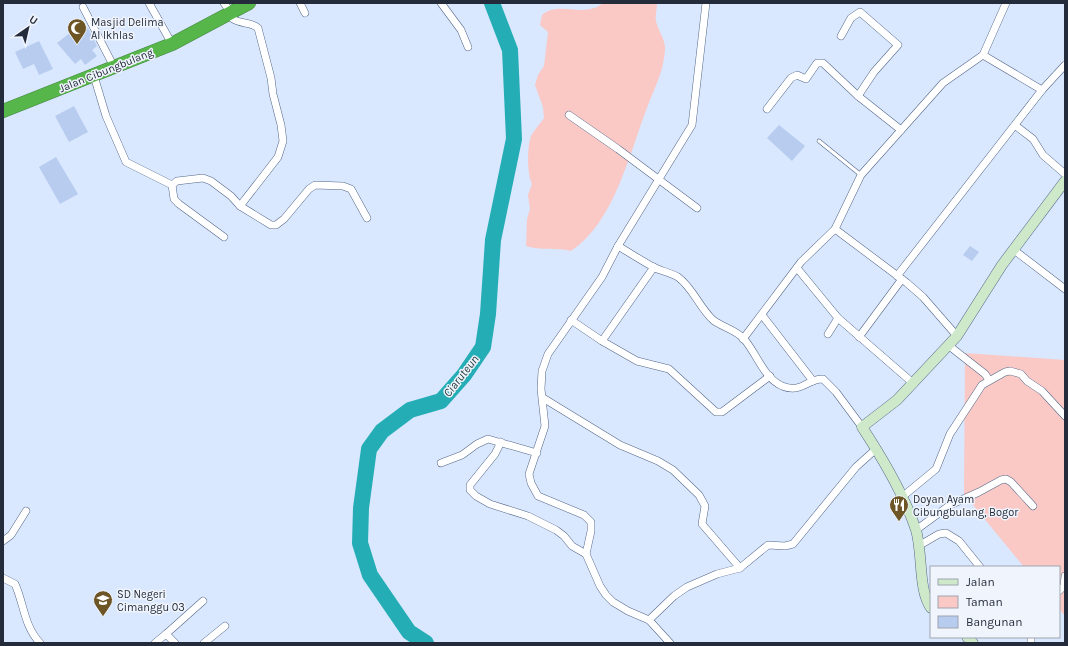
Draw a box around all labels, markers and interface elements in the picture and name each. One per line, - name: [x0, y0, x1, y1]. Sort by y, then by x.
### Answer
- north arrow: [8, 8, 48, 48]
- text: U: [27, 13, 40, 28]
- place label: Masjid Delima Al Ikhlas: [91, 16, 164, 42]
- mosque icon: Masjid Delima Al Ikhlas: [66, 17, 88, 45]
- street label: Jalan Cibungbulang: [57, 45, 156, 95]
- water label: Ciaruteun: [440, 352, 482, 400]
- place label: Doyan Ayam Cibungbulang, Bogor: [913, 493, 1018, 519]
- restaurant icon: Doyan Ayam Cibungbulang, Bogor: [888, 494, 910, 522]
- legend: [930, 566, 1060, 638]
- text: Jalan: [966, 575, 995, 589]
- place label: SD Negeri Cimanggu 03: [117, 588, 185, 614]
- school or university icon: SD Negeri Cimanggu 03: [92, 589, 114, 617]
- text: Taman: [966, 595, 1003, 609]
- text: Bangunan: [966, 615, 1022, 629]

